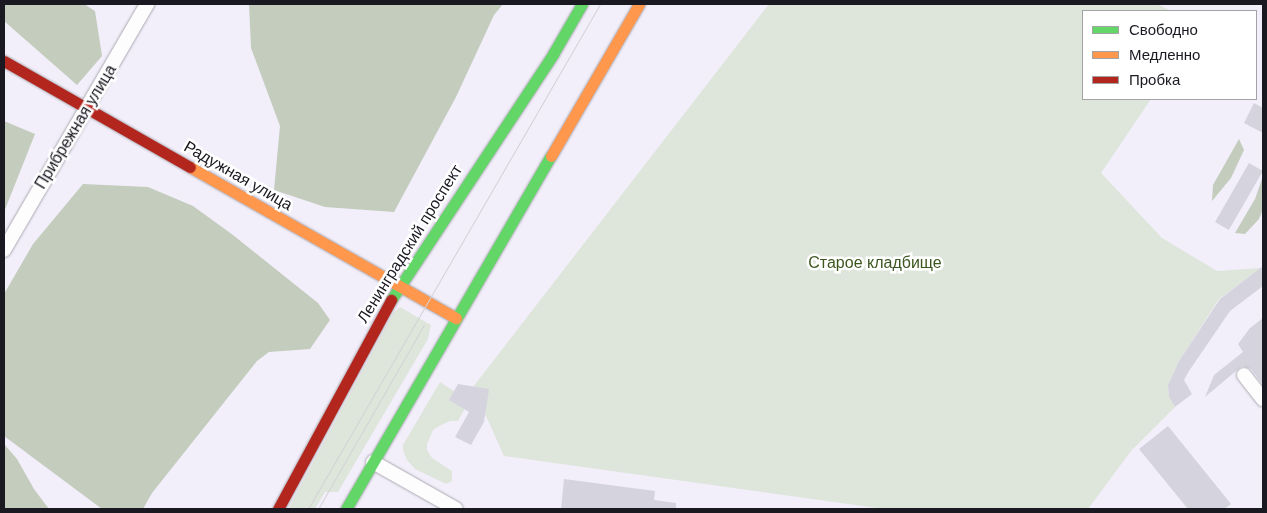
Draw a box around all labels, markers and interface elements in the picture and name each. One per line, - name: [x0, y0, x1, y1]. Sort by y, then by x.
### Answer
- legend: [1082, 10, 1257, 100]
- text: Свободно: [1129, 21, 1198, 38]
- text: Медленно: [1129, 46, 1200, 63]
- street label: Прибрежная улица: [31, 61, 121, 193]
- text: Пробка: [1129, 71, 1180, 88]
- street label: Радужная улица: [180, 137, 296, 215]
- street label: Ленинградский проспект: [353, 161, 467, 327]
- park label: Старое кладбище: [808, 253, 942, 273]

